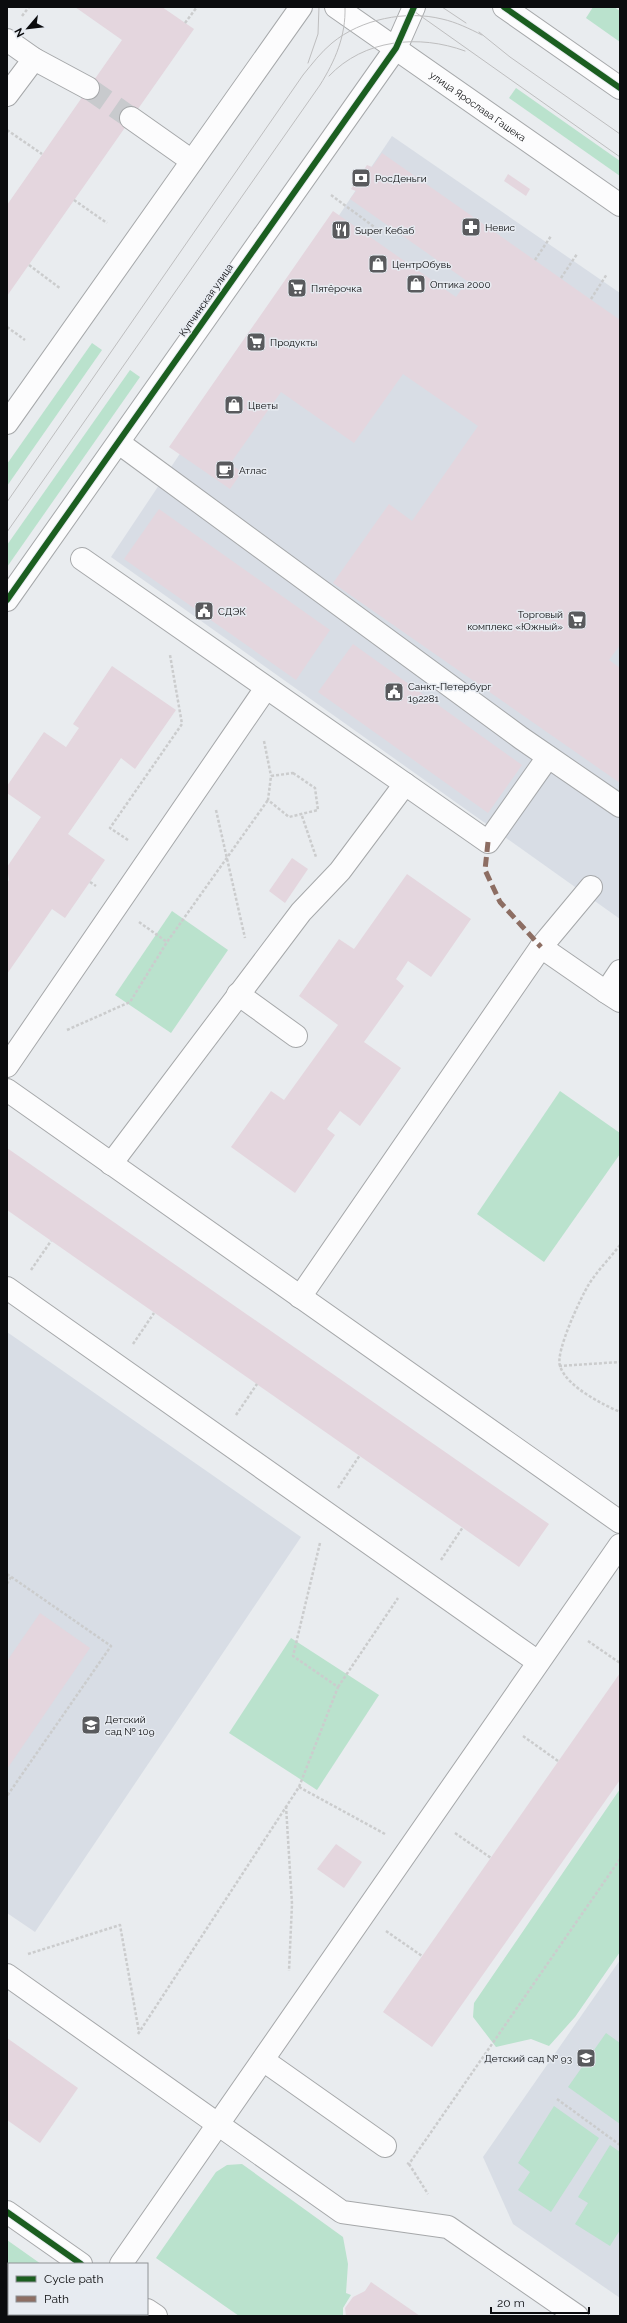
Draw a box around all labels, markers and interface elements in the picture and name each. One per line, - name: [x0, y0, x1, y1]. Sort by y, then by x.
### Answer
- north arrow: [8, 8, 48, 48]
- text: N: [12, 26, 27, 39]
- street label: улица Ярослава Гашека: [428, 69, 528, 143]
- bank icon: РосДеньги: [350, 167, 372, 189]
- place label: РосДеньги: [375, 173, 427, 184]
- pharmacy icon: Невис: [460, 216, 482, 238]
- restaurant icon: Super Кебаб: [330, 219, 352, 241]
- place label: Невис: [485, 222, 515, 233]
- place label: Super Кебаб: [355, 225, 414, 236]
- shop icon: ЦентрОбувь: [367, 253, 389, 275]
- place label: ЦентрОбувь: [392, 259, 451, 270]
- street label: Купчинская улица: [177, 262, 235, 338]
- shop icon: Оптика 2000: [405, 273, 427, 295]
- supermarket icon: Пятёрочка: [286, 277, 308, 299]
- place label: Оптика 2000: [430, 279, 491, 290]
- place label: Пятёрочка: [311, 283, 362, 294]
- supermarket icon: Продукты: [245, 331, 267, 353]
- place label: Продукты: [270, 337, 317, 348]
- shop icon: Цветы: [223, 394, 245, 416]
- place label: Цветы: [248, 400, 278, 411]
- cafe icon: Атлас: [214, 459, 236, 481]
- place label: Атлас: [239, 465, 267, 476]
- public building icon: СДЭК: [193, 600, 215, 622]
- place label: СДЭК: [218, 606, 246, 617]
- place label: Торговый комплекс «Южный»: [467, 609, 563, 632]
- supermarket icon: Торговый комплекс «Южный»: [566, 609, 588, 631]
- public building icon: Санкт-Петербург 192281: [383, 681, 405, 703]
- place label: Санкт-Петербург 192281: [408, 681, 491, 704]
- school or university icon: Детский сад № 109: [80, 1714, 102, 1736]
- place label: Детский сад № 109: [105, 1714, 155, 1737]
- school or university icon: Детский сад № 93: [575, 2047, 597, 2069]
- place label: Детский сад № 93: [484, 2053, 572, 2064]
- legend: [8, 2263, 148, 2315]
- text: Cycle path: [44, 2272, 103, 2286]
- scale bar: [491, 2289, 589, 2315]
- text: Path: [44, 2292, 69, 2306]
- text: 20 m: [497, 2296, 525, 2310]

